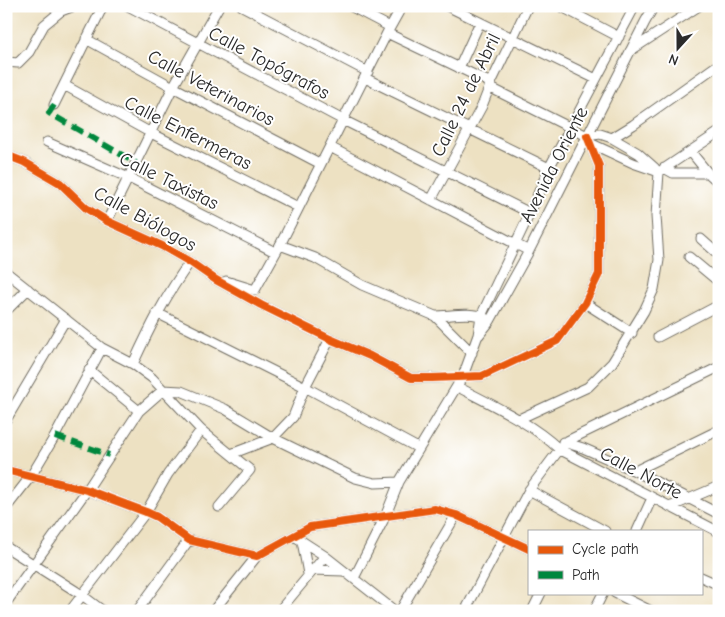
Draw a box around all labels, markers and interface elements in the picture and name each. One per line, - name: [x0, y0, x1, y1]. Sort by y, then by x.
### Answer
- street label: Calle Topógrafos: [205, 22, 333, 104]
- north arrow: [652, 22, 702, 72]
- street label: Calle 24 de Abril: [427, 30, 505, 160]
- street label: Calle Veterinarios: [144, 45, 278, 131]
- text: N: [666, 50, 681, 69]
- street label: Calle Enfermeras: [121, 91, 255, 175]
- street label: Avenida Oriente: [515, 103, 593, 227]
- street label: Calle Taxistas: [116, 148, 222, 214]
- street label: Calle Biólogos: [90, 182, 200, 256]
- street label: Calle Norte: [596, 442, 686, 504]
- legend: [528, 530, 702, 594]
- text: Cycle path: [572, 540, 639, 558]
- text: Path: [572, 566, 600, 584]

